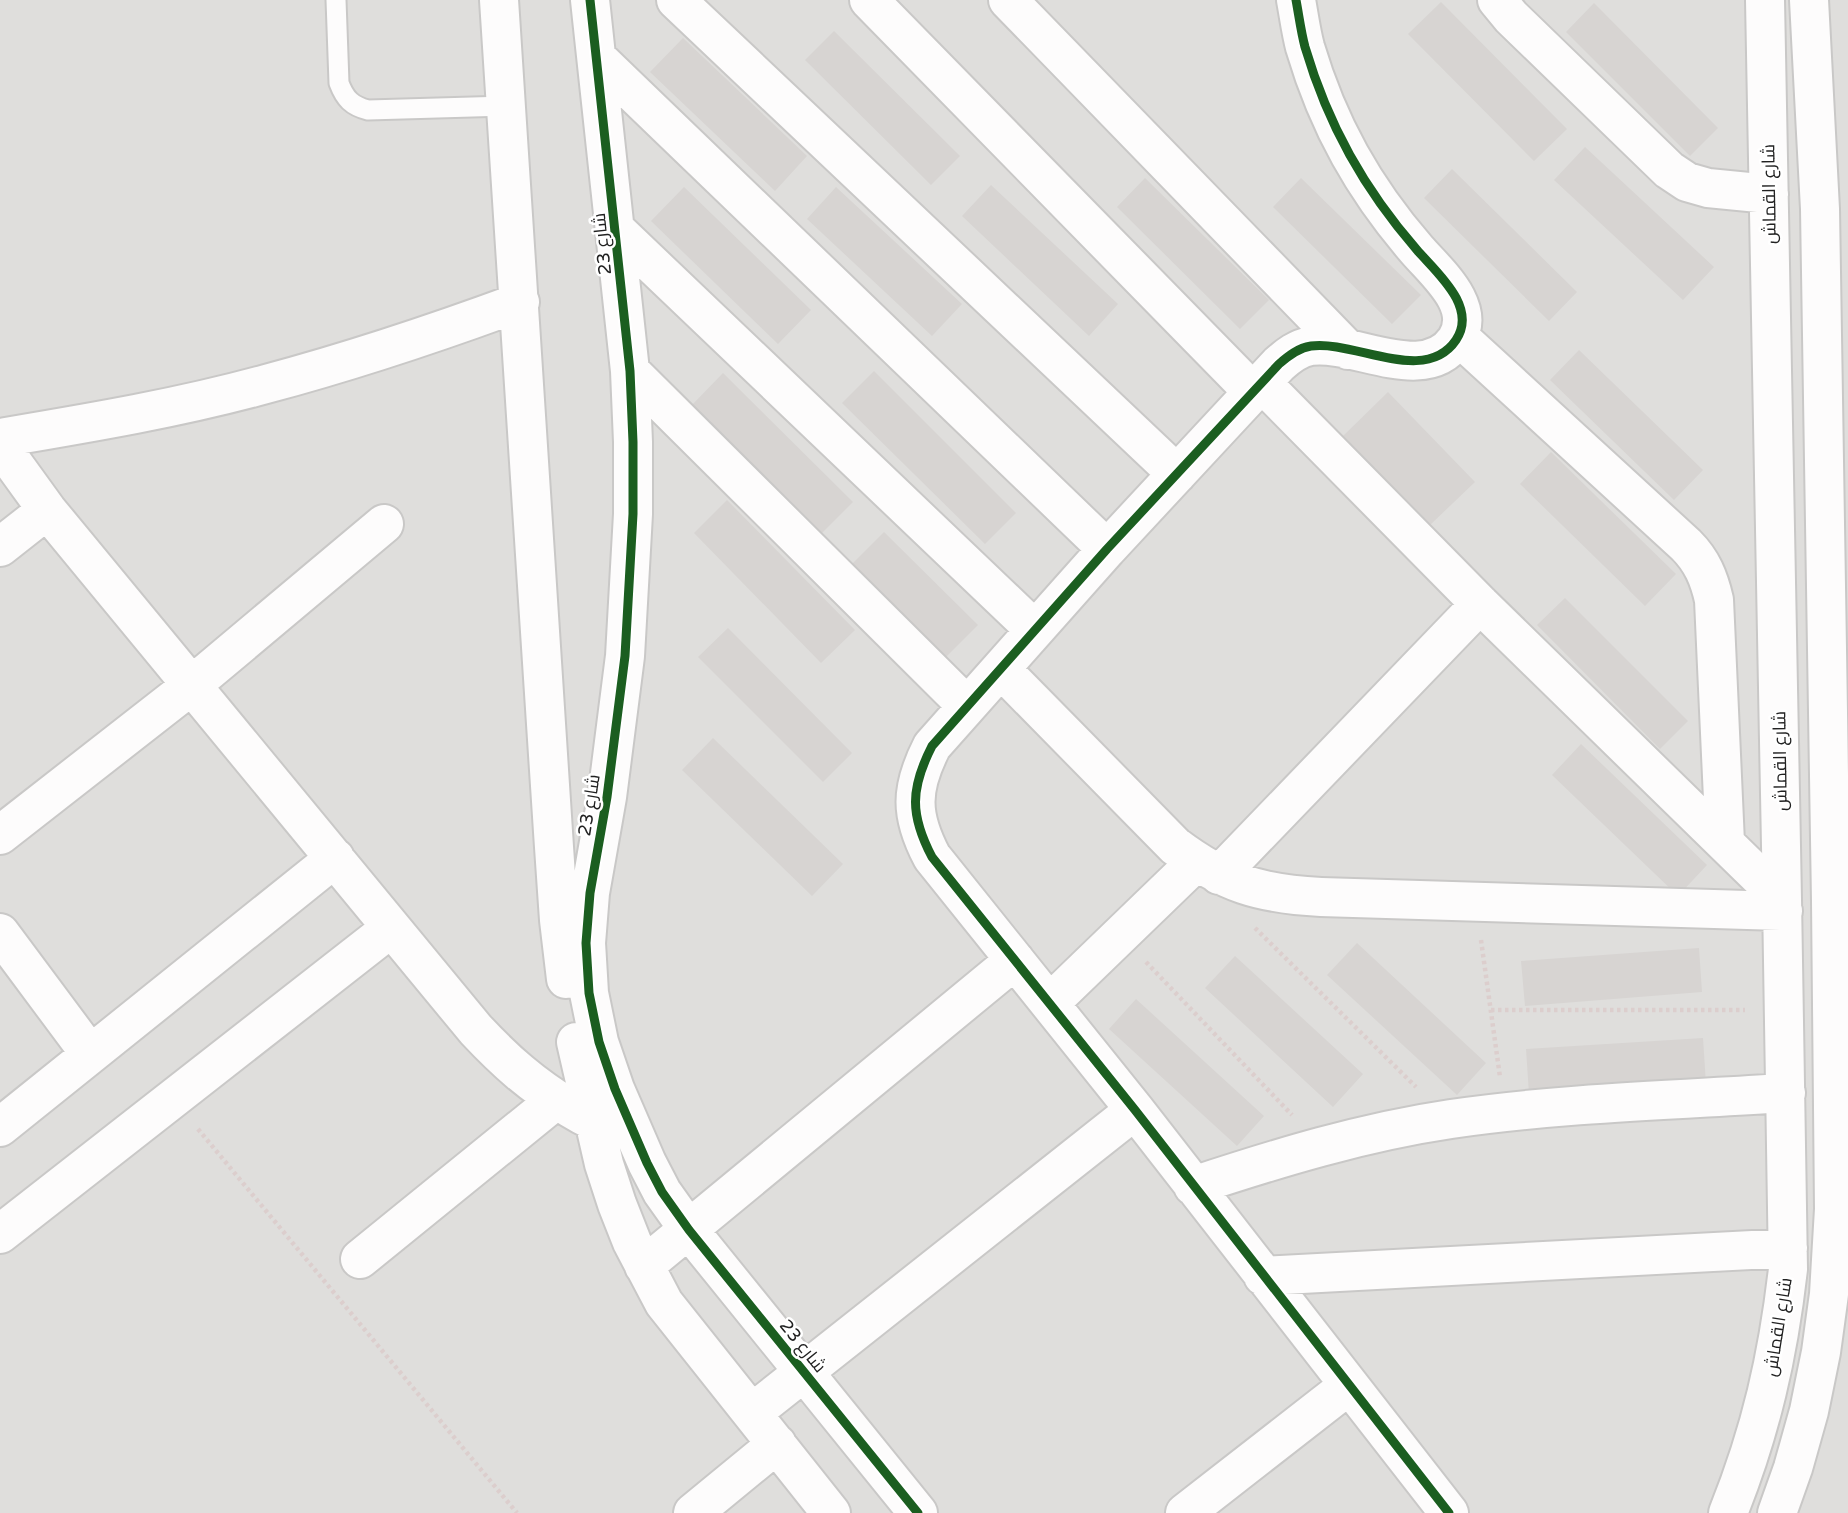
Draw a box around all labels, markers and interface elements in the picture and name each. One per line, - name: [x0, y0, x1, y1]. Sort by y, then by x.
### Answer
- street label: شارع القماش: [1757, 144, 1782, 244]
- street label: شارع 23: [588, 212, 617, 276]
- street label: شارع القماش: [1768, 711, 1793, 811]
- street label: شارع 23: [573, 773, 606, 838]
- street label: شارع القماش: [1759, 1276, 1798, 1378]
- street label: شارع 23: [774, 1315, 831, 1378]

